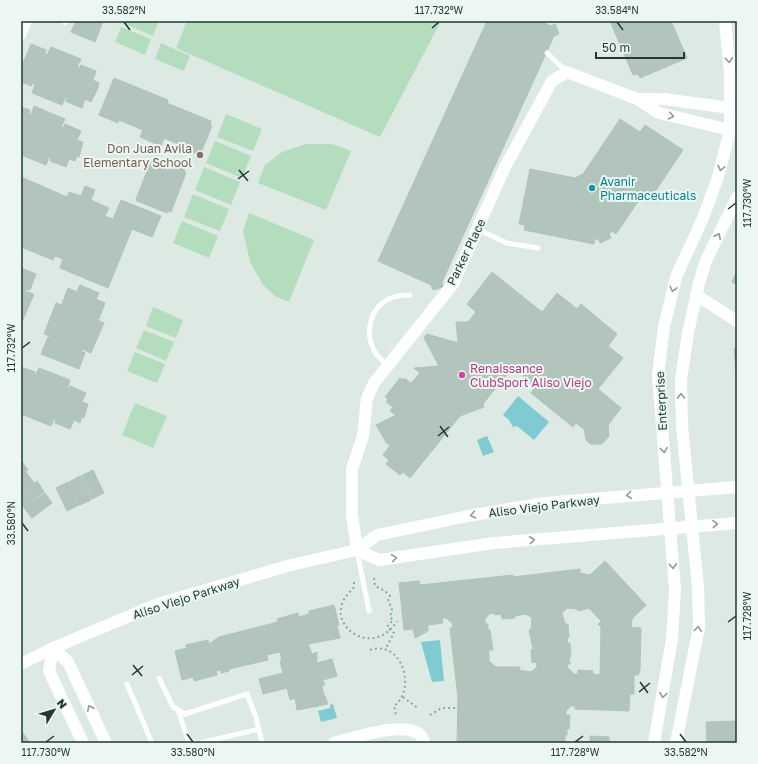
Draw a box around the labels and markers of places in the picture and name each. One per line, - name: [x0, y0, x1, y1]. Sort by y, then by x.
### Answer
- place label: Don Juan Avila Elementary School: [83, 141, 192, 170]
- marker: Don Juan Avila Elementary School: [195, 150, 205, 160]
- place label: Avanir Pharmaceuticals: [600, 174, 696, 203]
- marker: Avanir Pharmaceuticals: [587, 183, 597, 193]
- place label: Renaissance ClubSport Aliso Viejo: [470, 361, 592, 390]
- marker: Renaissance ClubSport Aliso Viejo: [457, 370, 467, 380]

